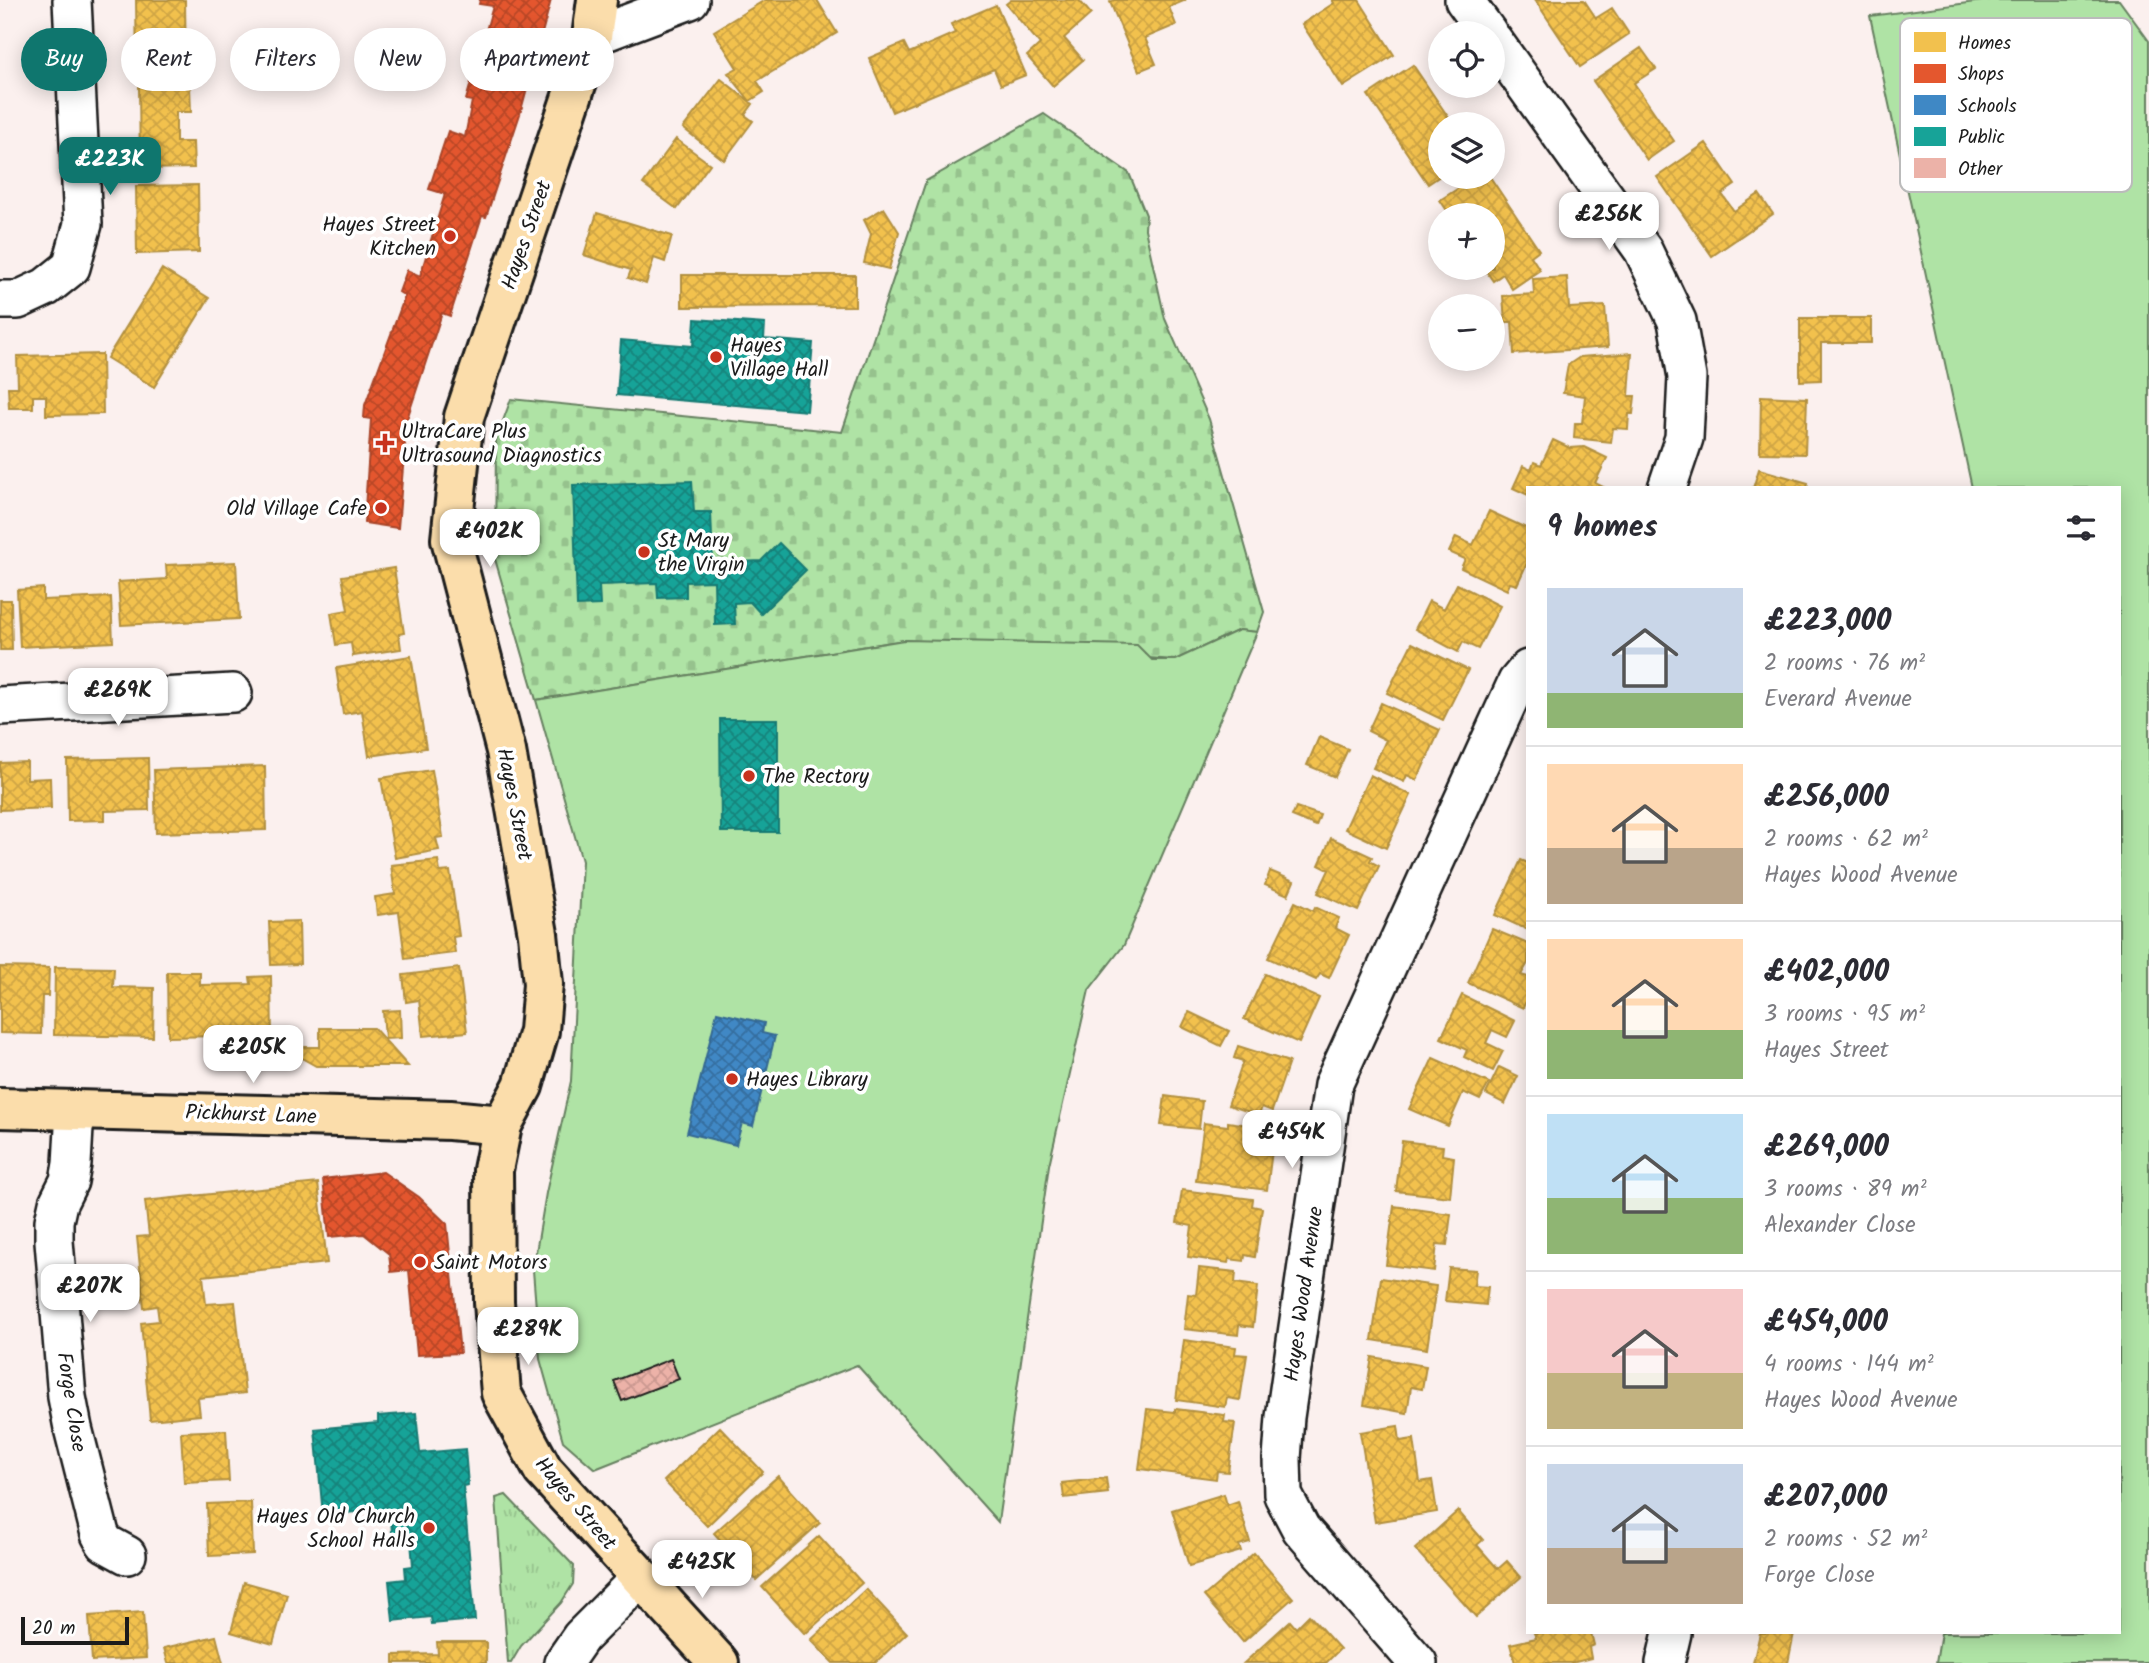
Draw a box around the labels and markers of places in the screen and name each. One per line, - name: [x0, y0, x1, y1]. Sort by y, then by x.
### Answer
- pin: £223K: [61, 138, 159, 197]
- pin: £256K: [1560, 192, 1658, 252]
- place label: Hayes Street Kitchen: [322, 209, 437, 266]
- marker: Hayes Street Kitchen: [442, 228, 458, 244]
- place label: Hayes Village Hall: [730, 330, 828, 387]
- marker: Hayes Village Hall: [708, 349, 724, 365]
- place label: UltraCare Plus Ultrasound Diagnostics: [401, 416, 602, 473]
- marker: UltraCare Plus Ultrasound Diagnostics: [375, 433, 395, 453]
- place label: Old Village Cafe: [226, 493, 368, 526]
- marker: Old Village Cafe: [373, 500, 389, 516]
- pin: £402K: [441, 510, 539, 569]
- place label: St Mary the Virgin: [658, 525, 745, 582]
- marker: St Mary the Virgin: [636, 544, 652, 560]
- pin: £269K: [69, 668, 167, 728]
- place label: The Rectory: [763, 761, 869, 794]
- marker: The Rectory: [741, 768, 757, 784]
- pin: £205K: [204, 1026, 302, 1085]
- place label: Hayes Library: [746, 1064, 868, 1097]
- marker: Hayes Library: [724, 1071, 740, 1087]
- pin: £454K: [1243, 1110, 1341, 1170]
- place label: Saint Motors: [434, 1247, 547, 1280]
- marker: Saint Motors: [412, 1254, 428, 1270]
- pin: £207K: [41, 1264, 139, 1324]
- pin: £289K: [479, 1308, 577, 1367]
- place label: Hayes Old Church School Halls: [256, 1501, 415, 1558]
- marker: Hayes Old Church School Halls: [421, 1520, 437, 1536]
- pin: £425K: [653, 1540, 751, 1600]

